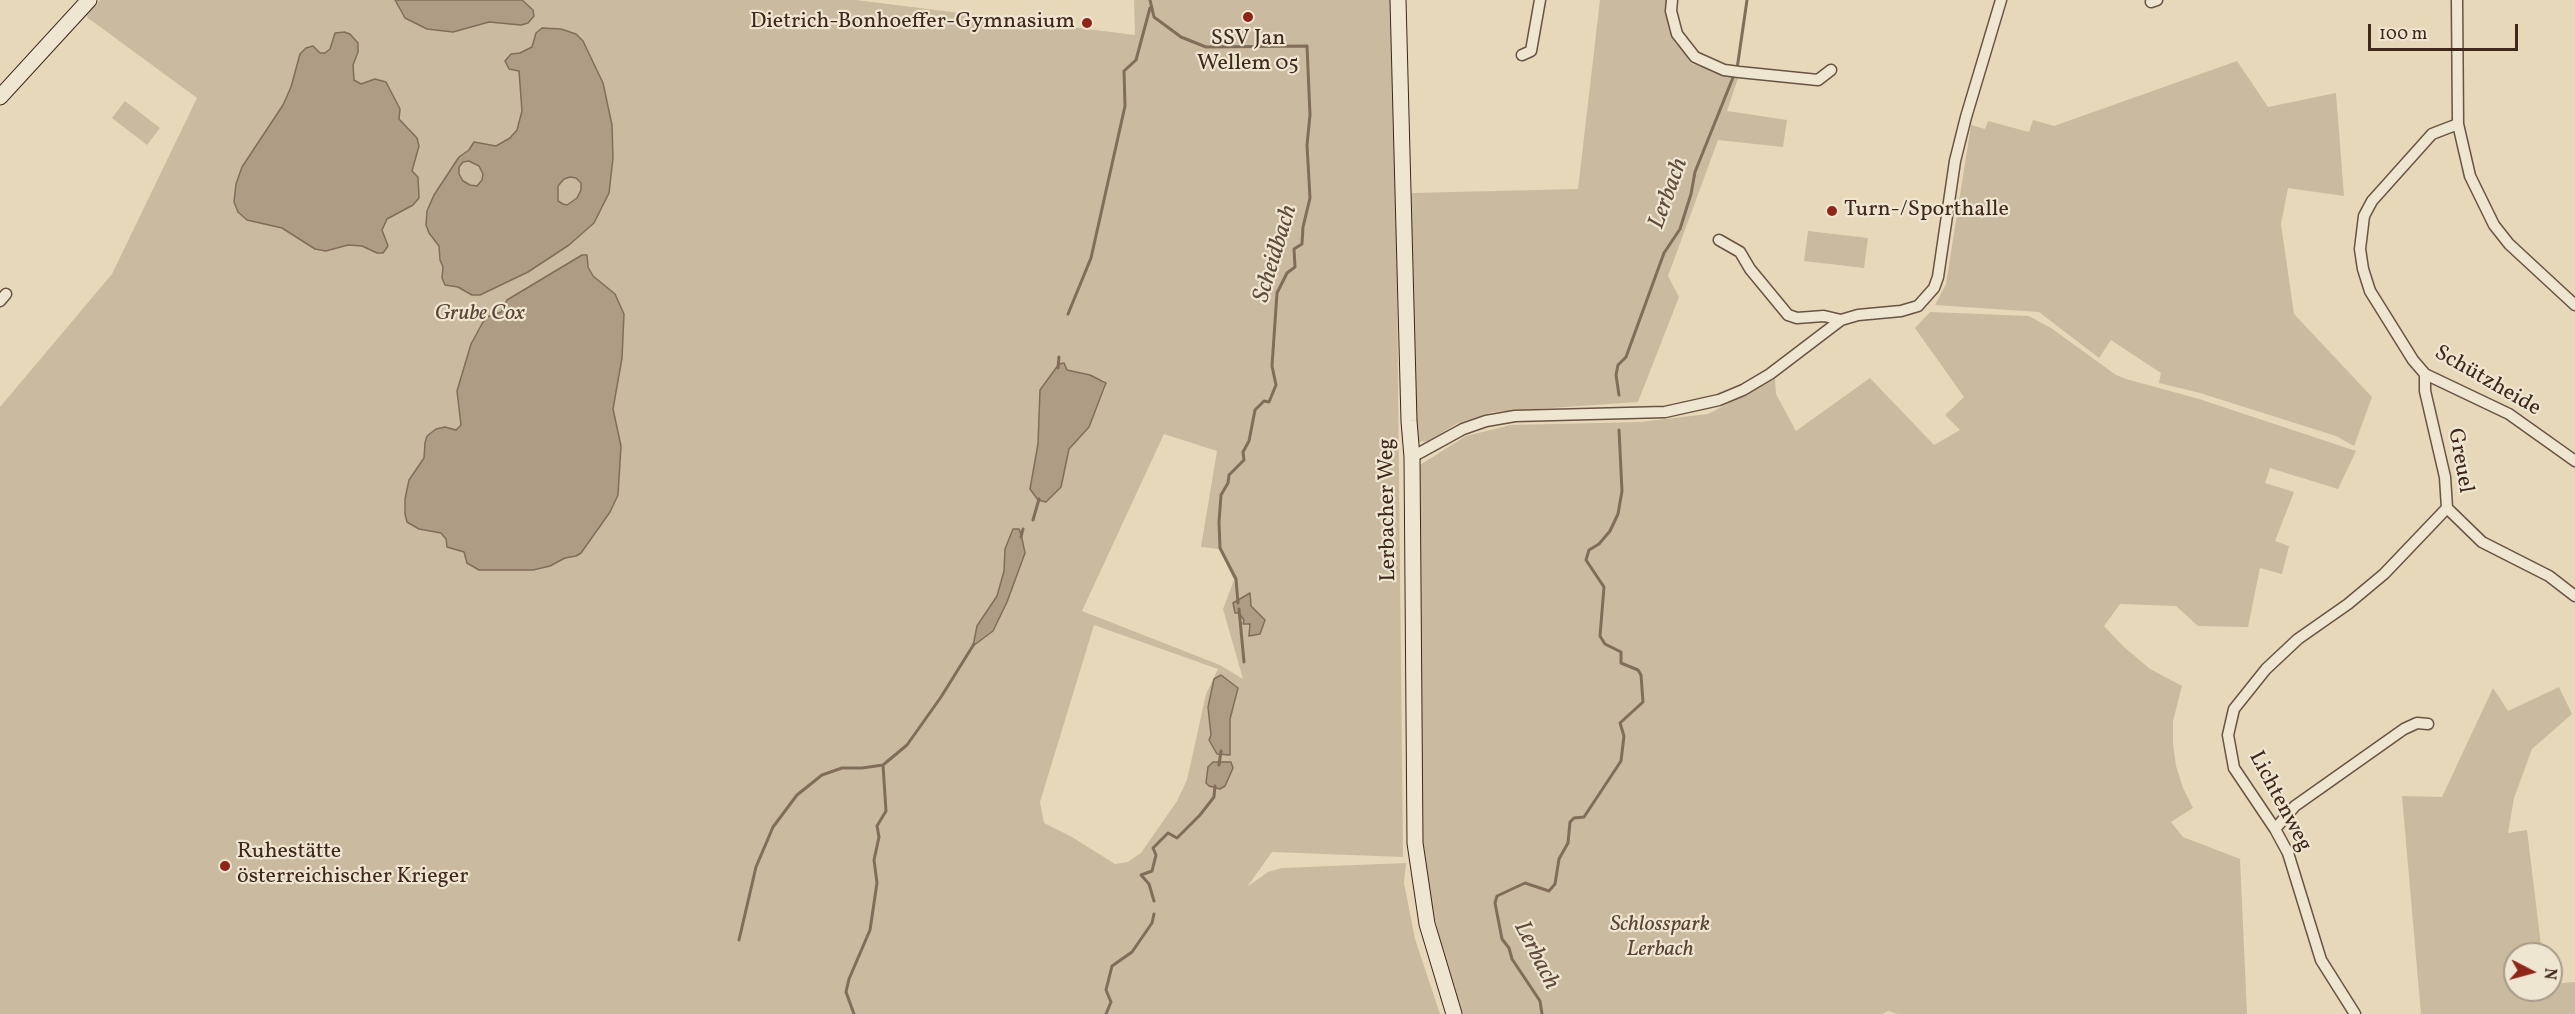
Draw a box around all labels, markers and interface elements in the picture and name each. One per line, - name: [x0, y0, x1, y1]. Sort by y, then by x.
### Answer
- place label: Dietrich-Bonhoeffer-Gymnasium: [750, 10, 1075, 36]
- marker: SSV Jan Wellem 05: [1241, 10, 1255, 24]
- scale bar: [2371, 12, 2521, 50]
- marker: Dietrich-Bonhoeffer-Gymnasium: [1080, 16, 1094, 30]
- text: 100 m: [2379, 22, 2428, 47]
- place label: SSV Jan Wellem 05: [1197, 27, 1299, 78]
- water label: Lerbach: [1644, 155, 1696, 233]
- place label: Turn-/Sporthalle: [1844, 198, 2009, 224]
- water label: Scheidbach: [1249, 202, 1305, 306]
- marker: Turn-/Sporthalle: [1825, 204, 1839, 218]
- park label: Grube Cox: [435, 302, 525, 328]
- street label: Schützheide: [2429, 341, 2545, 423]
- street label: Greuel: [2440, 427, 2478, 495]
- street label: Lerbacher Weg: [1375, 438, 1403, 582]
- street label: Lichtenweg: [2242, 747, 2316, 857]
- place label: Ruhestätte österreichischer Krieger: [237, 840, 468, 891]
- marker: Ruhestätte österreichischer Krieger: [218, 859, 232, 873]
- park label: Schlosspark Lerbach: [1610, 913, 1710, 964]
- water label: Lerbach: [1506, 917, 1564, 995]
- north arrow: [2503, 942, 2563, 1002]
- text: N: [2537, 967, 2560, 981]

